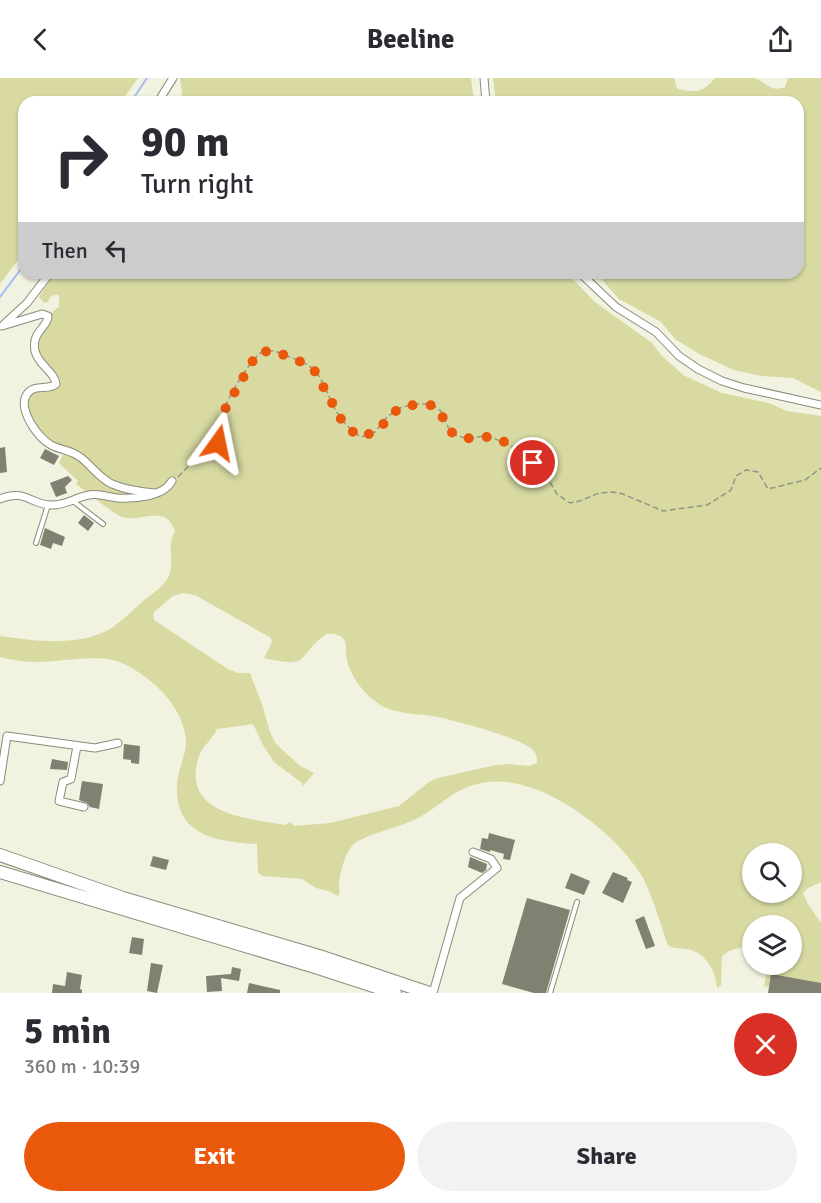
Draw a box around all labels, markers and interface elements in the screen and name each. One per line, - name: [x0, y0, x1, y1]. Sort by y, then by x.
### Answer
- icon: back: [24, 23, 57, 56]
- text: Beeline: [367, 23, 454, 56]
- icon: share: [764, 23, 797, 56]
- text: 90 m: [141, 117, 230, 168]
- icon: right: [42, 120, 120, 198]
- text: Turn right: [141, 168, 254, 201]
- icon: left: [100, 234, 133, 267]
- text: Then: [42, 237, 88, 264]
- position arrow: [186, 411, 250, 475]
- pin: [507, 437, 558, 488]
- icon: arrive: [516, 446, 549, 479]
- map controls: [742, 843, 802, 975]
- button: search: [742, 843, 802, 903]
- button: layers: [742, 915, 802, 975]
- text: 5 min: [24, 1009, 111, 1054]
- button: close: [734, 1013, 797, 1076]
- text: 360 m · 10:39: [24, 1054, 140, 1079]
- button: Exit: [24, 1122, 405, 1191]
- button: Share: [417, 1122, 797, 1191]

